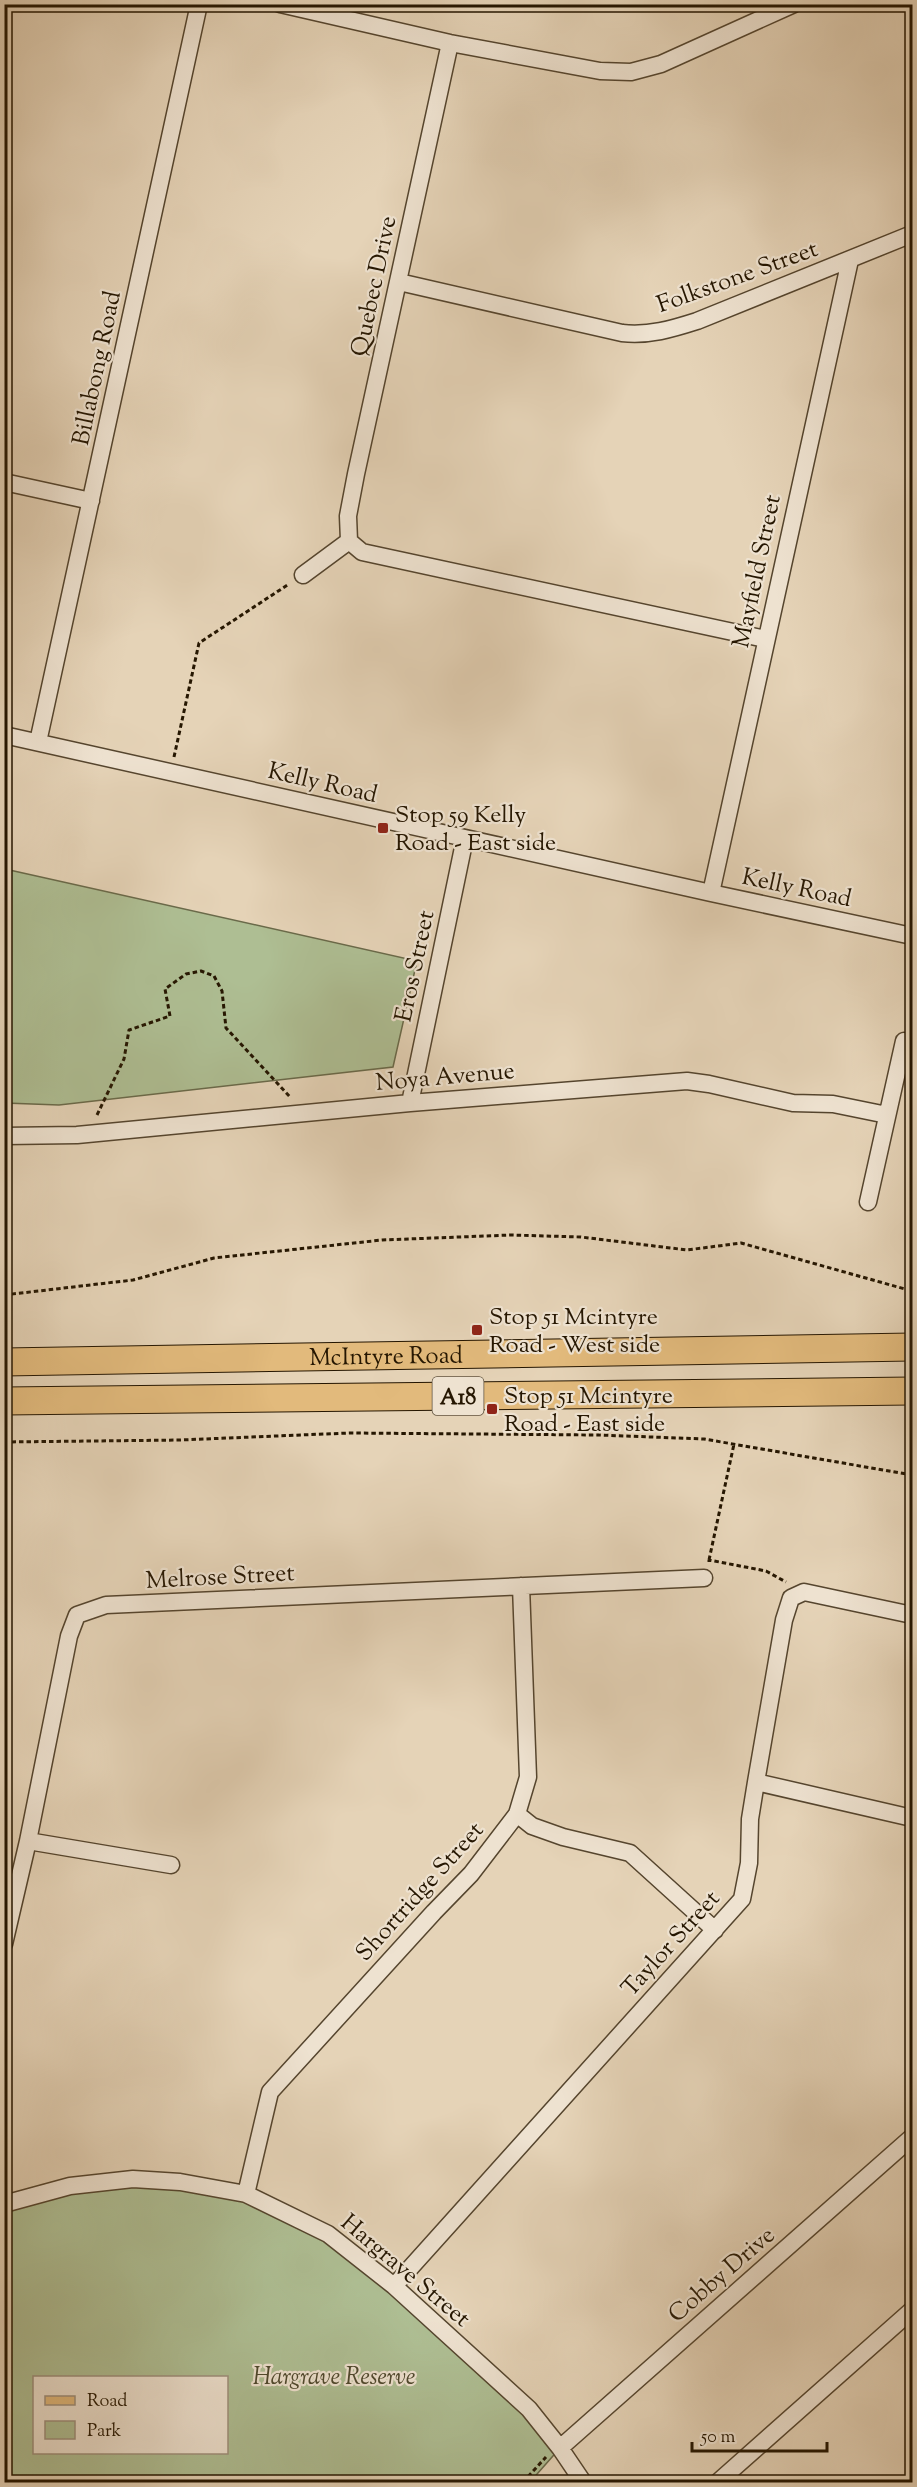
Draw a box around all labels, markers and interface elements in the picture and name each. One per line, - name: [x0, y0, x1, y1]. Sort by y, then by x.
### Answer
- street label: Quebec Drive: [343, 213, 406, 360]
- street label: Folkstone Street: [652, 233, 823, 323]
- street label: Billabong Road: [65, 288, 131, 449]
- street label: Mayfield Street: [725, 492, 791, 651]
- street label: Kelly Road: [264, 755, 381, 813]
- place label: Stop 59 Kelly Road - East side: [395, 799, 556, 861]
- marker: Stop 59 Kelly Road - East side: [376, 821, 390, 835]
- street label: Kelly Road: [738, 861, 855, 917]
- street label: Eros Street: [388, 908, 444, 1025]
- street label: Noya Avenue: [374, 1055, 516, 1101]
- place label: Stop 51 Mcintyre Road - West side: [489, 1301, 660, 1363]
- marker: Stop 51 Mcintyre Road - West side: [470, 1323, 484, 1337]
- street label: McIntyre Road: [309, 1339, 464, 1376]
- road number: A18: [432, 1377, 484, 1415]
- place label: Stop 51 Mcintyre Road - East side: [504, 1380, 673, 1442]
- marker: Stop 51 Mcintyre Road - East side: [485, 1402, 499, 1416]
- street label: Melrose Street: [145, 1557, 295, 1599]
- street label: Shortridge Street: [349, 1815, 492, 1970]
- street label: Taylor Street: [614, 1884, 729, 2005]
- street label: Hargrave Street: [332, 2207, 477, 2336]
- street label: Cobby Drive: [661, 2219, 783, 2332]
- park label: Hargrave Reserve: [253, 2361, 415, 2395]
- legend: [33, 2376, 228, 2454]
- text: Road: [87, 2389, 127, 2415]
- scale bar: [692, 2415, 827, 2453]
- text: Park: [87, 2419, 122, 2445]
- text: 50 m: [700, 2425, 736, 2451]

